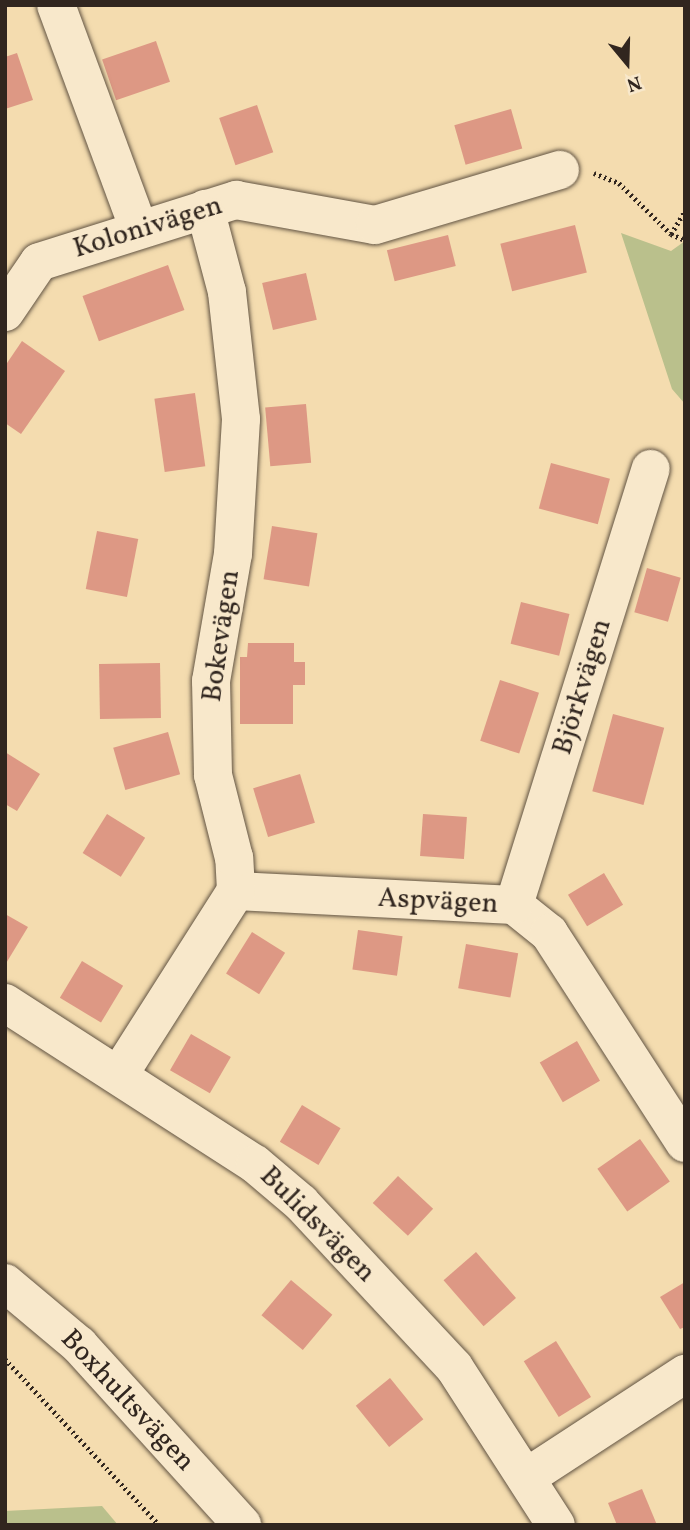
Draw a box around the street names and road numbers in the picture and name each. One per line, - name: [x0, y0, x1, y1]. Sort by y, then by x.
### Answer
- street label: Kolonivägen: [69, 189, 227, 267]
- street label: Bokevägen: [196, 568, 248, 704]
- street label: Björkvägen: [546, 615, 620, 759]
- street label: Aspvägen: [377, 882, 499, 922]
- street label: Bulidsvägen: [252, 1160, 382, 1290]
- street label: Boxhultsvägen: [53, 1323, 201, 1479]

